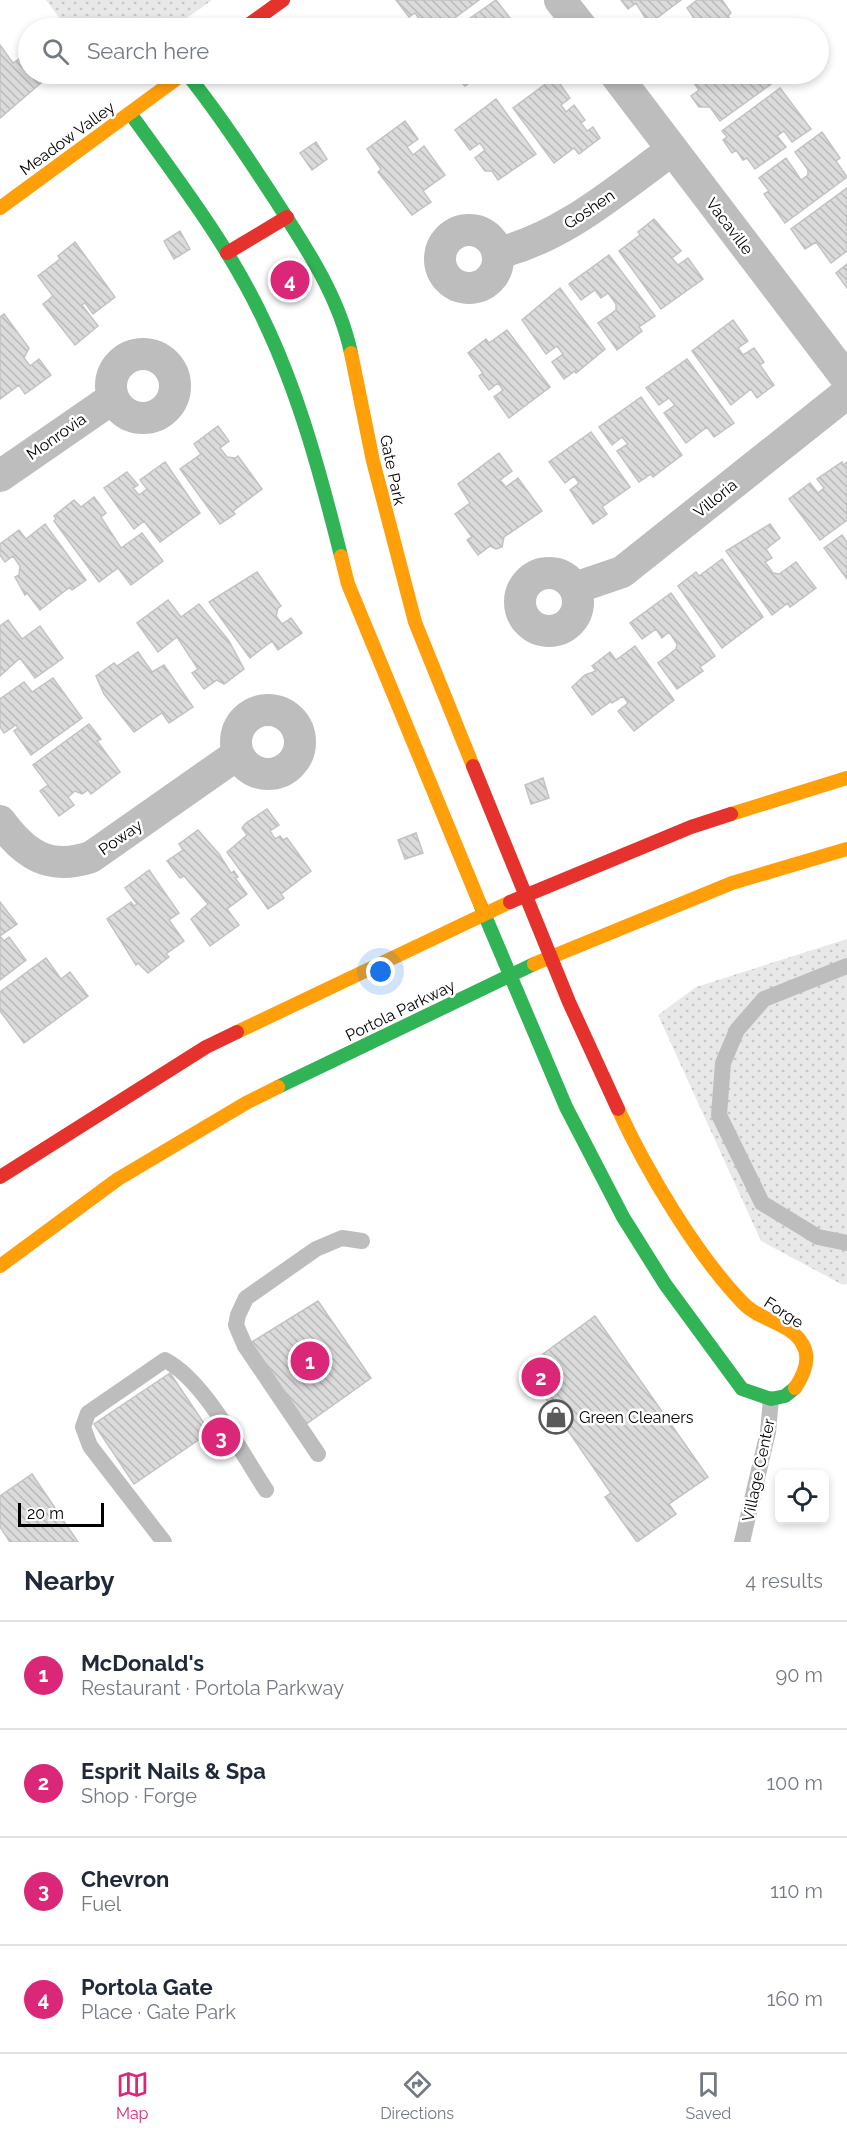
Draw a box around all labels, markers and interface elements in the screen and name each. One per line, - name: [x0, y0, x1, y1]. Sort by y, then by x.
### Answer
- search box: [18, 18, 829, 84]
- icon: search: [39, 35, 72, 68]
- text: Search here: [87, 38, 209, 64]
- street label: Meadow Valley: [16, 97, 119, 179]
- street label: Goshen: [560, 186, 618, 233]
- street label: Vacaville: [702, 194, 757, 258]
- pin: 4: [270, 258, 310, 302]
- street label: Monrovia: [23, 409, 90, 464]
- street label: Gate Park: [376, 433, 409, 508]
- street label: Villoria: [690, 475, 741, 522]
- street label: Poway: [95, 815, 146, 859]
- your location: [366, 957, 395, 986]
- street label: Portola Parkway: [342, 976, 458, 1045]
- street label: Forge: [760, 1293, 807, 1332]
- pin: 1: [290, 1338, 330, 1384]
- pin: 2: [522, 1354, 560, 1400]
- shop icon: Green Cleaners: [538, 1399, 574, 1435]
- place label: Green Cleaners: [579, 1408, 694, 1427]
- pin: 3: [202, 1414, 240, 1460]
- street label: Village Center: [738, 1416, 779, 1523]
- map controls: [775, 1470, 829, 1524]
- button: locate: [775, 1470, 829, 1524]
- scale bar: [18, 1500, 104, 1528]
- text: 20 m: [27, 1504, 64, 1523]
- text: Nearby: [24, 1566, 114, 1596]
- text: 4 results: [745, 1569, 823, 1593]
- text: McDonald's: [81, 1650, 204, 1676]
- text: 1: [39, 1663, 48, 1687]
- text: 90 m: [776, 1663, 823, 1687]
- text: Restaurant · Portola Parkway: [81, 1676, 344, 1700]
- text: Esprit Nails & Spa: [81, 1758, 266, 1784]
- text: 2: [38, 1771, 49, 1795]
- text: 100 m: [766, 1771, 823, 1795]
- text: Shop · Forge: [81, 1784, 197, 1808]
- text: Chevron: [81, 1866, 169, 1892]
- text: 3: [38, 1879, 49, 1903]
- text: 110 m: [770, 1879, 823, 1903]
- text: Fuel: [81, 1892, 121, 1916]
- text: Portola Gate: [81, 1974, 213, 2000]
- text: 4: [38, 1987, 49, 2011]
- text: 160 m: [767, 1987, 823, 2011]
- text: Place · Gate Park: [81, 2000, 236, 2024]
- tab: Map: [116, 2068, 149, 2123]
- tab: Directions: [380, 2068, 454, 2123]
- tab: Saved: [685, 2068, 731, 2123]

